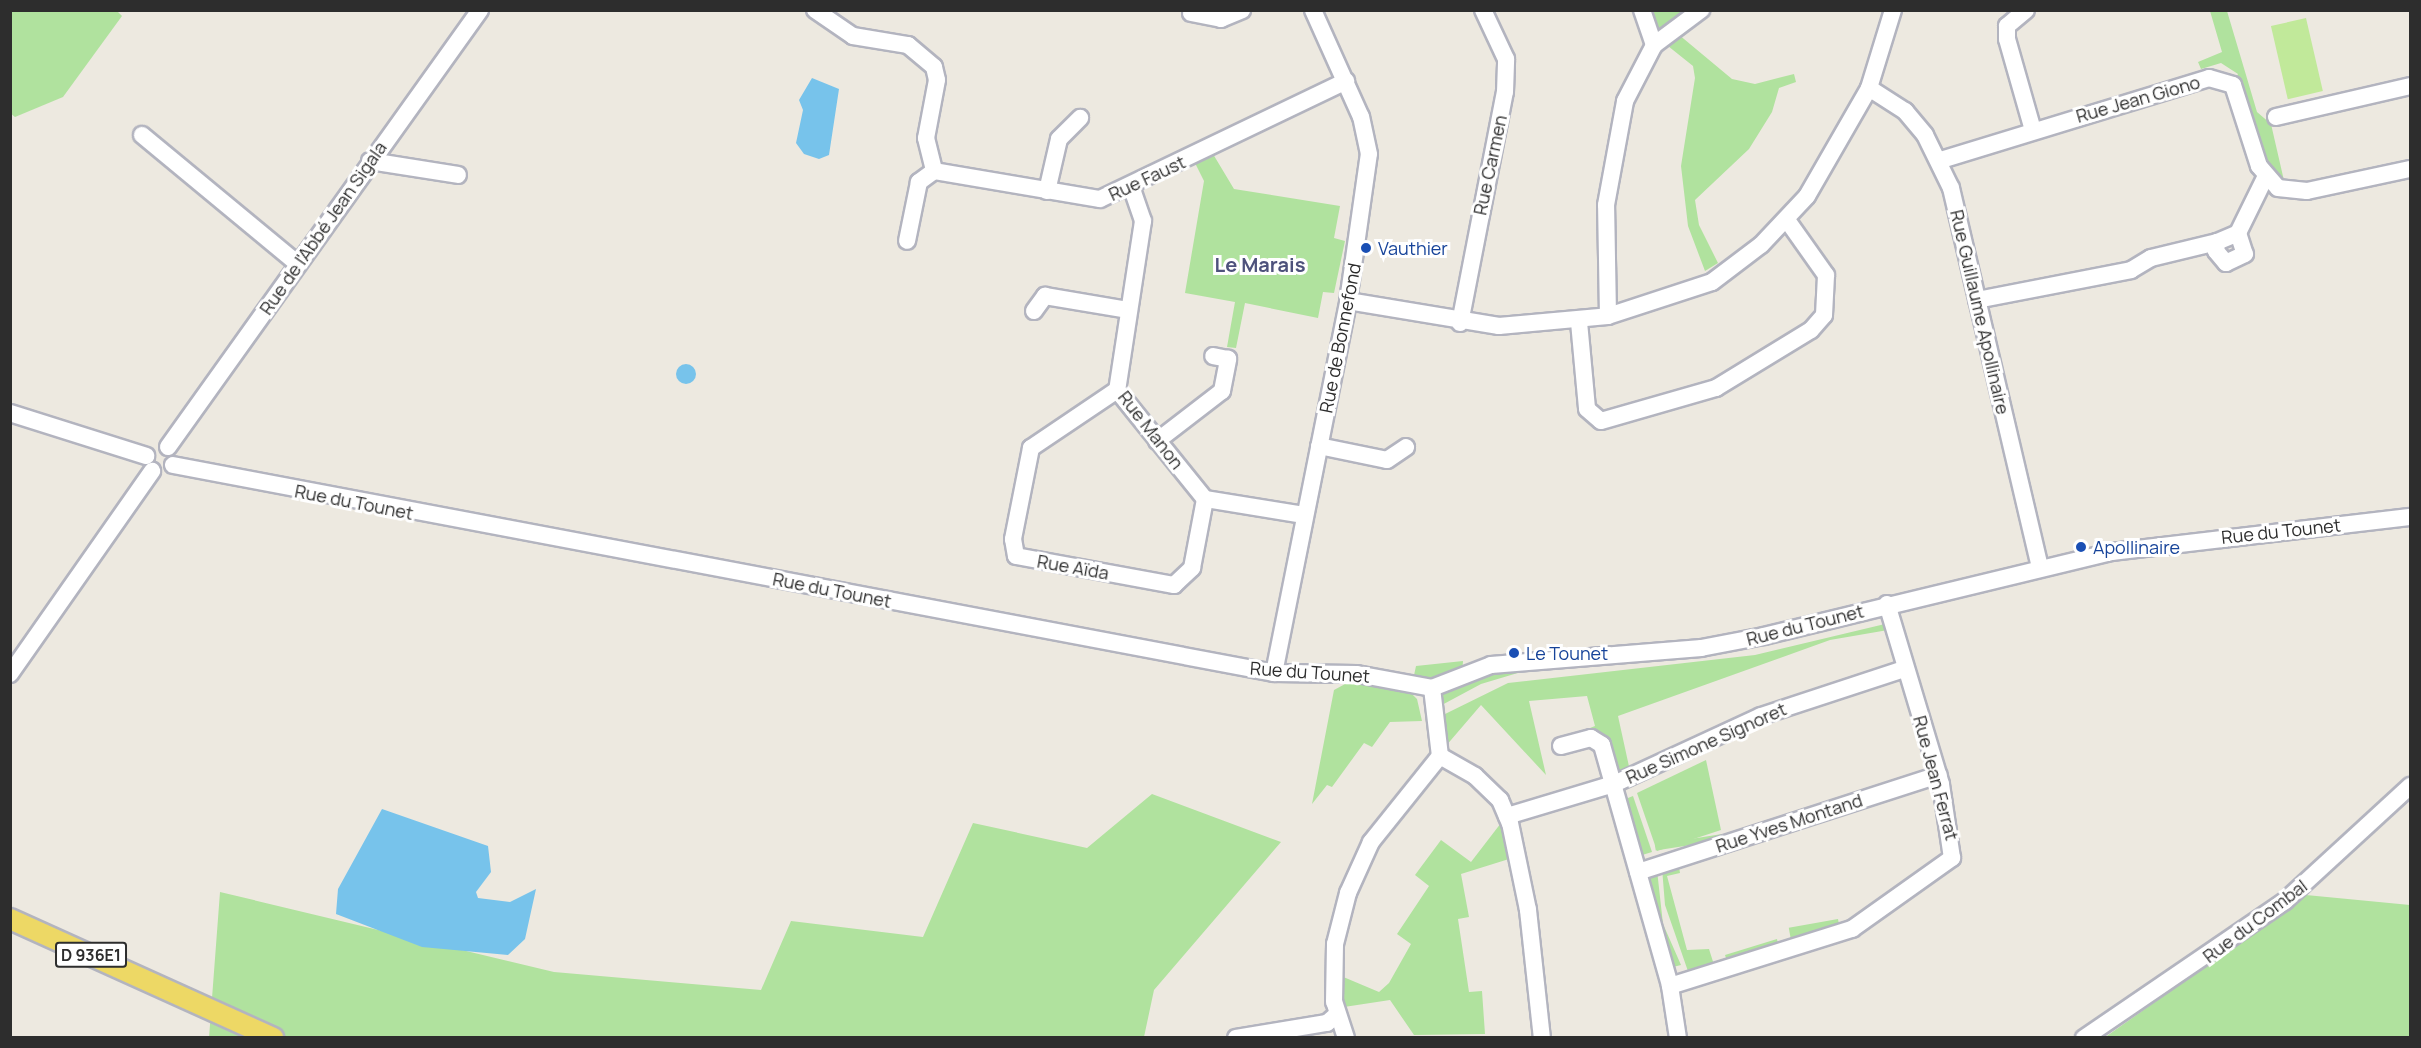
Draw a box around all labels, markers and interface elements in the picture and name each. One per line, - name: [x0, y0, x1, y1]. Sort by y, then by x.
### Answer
- street label: Rue Jean Giono: [2074, 71, 2202, 127]
- street label: Rue Carmen: [1469, 113, 1511, 217]
- street label: Rue de l'Abbé Jean Sigala: [255, 137, 391, 319]
- street label: Rue Faust: [1105, 151, 1189, 205]
- street label: Rue Guillaume Apollinaire: [1946, 208, 2014, 416]
- place label: Vauthier: [1378, 237, 1448, 259]
- marker: Vauthier: [1359, 241, 1373, 255]
- district label: Le Marais: [1214, 252, 1306, 276]
- street label: Rue de Bonnefond: [1315, 261, 1365, 415]
- street label: Rue Manon: [1114, 387, 1188, 473]
- street label: Rue du Tounet: [293, 480, 415, 524]
- street label: Rue du Tounet: [2220, 514, 2342, 548]
- place label: Apollinaire: [2093, 536, 2180, 558]
- marker: Apollinaire: [2074, 540, 2088, 554]
- street label: Rue Aïda: [1035, 550, 1111, 584]
- street label: Rue du Tounet: [771, 568, 893, 612]
- street label: Rue du Tounet: [1744, 600, 1866, 650]
- place label: Le Tounet: [1526, 642, 1608, 664]
- marker: Le Tounet: [1507, 646, 1521, 660]
- street label: Rue du Tounet: [1249, 657, 1371, 687]
- street label: Rue Simone Signoret: [1622, 698, 1790, 788]
- street label: Rue Jean Ferrat: [1909, 713, 1963, 843]
- street label: Rue Yves Montand: [1713, 789, 1865, 857]
- street label: Rue du Combal: [2199, 875, 2311, 967]
- road number: D 936E1: [55, 942, 127, 968]

